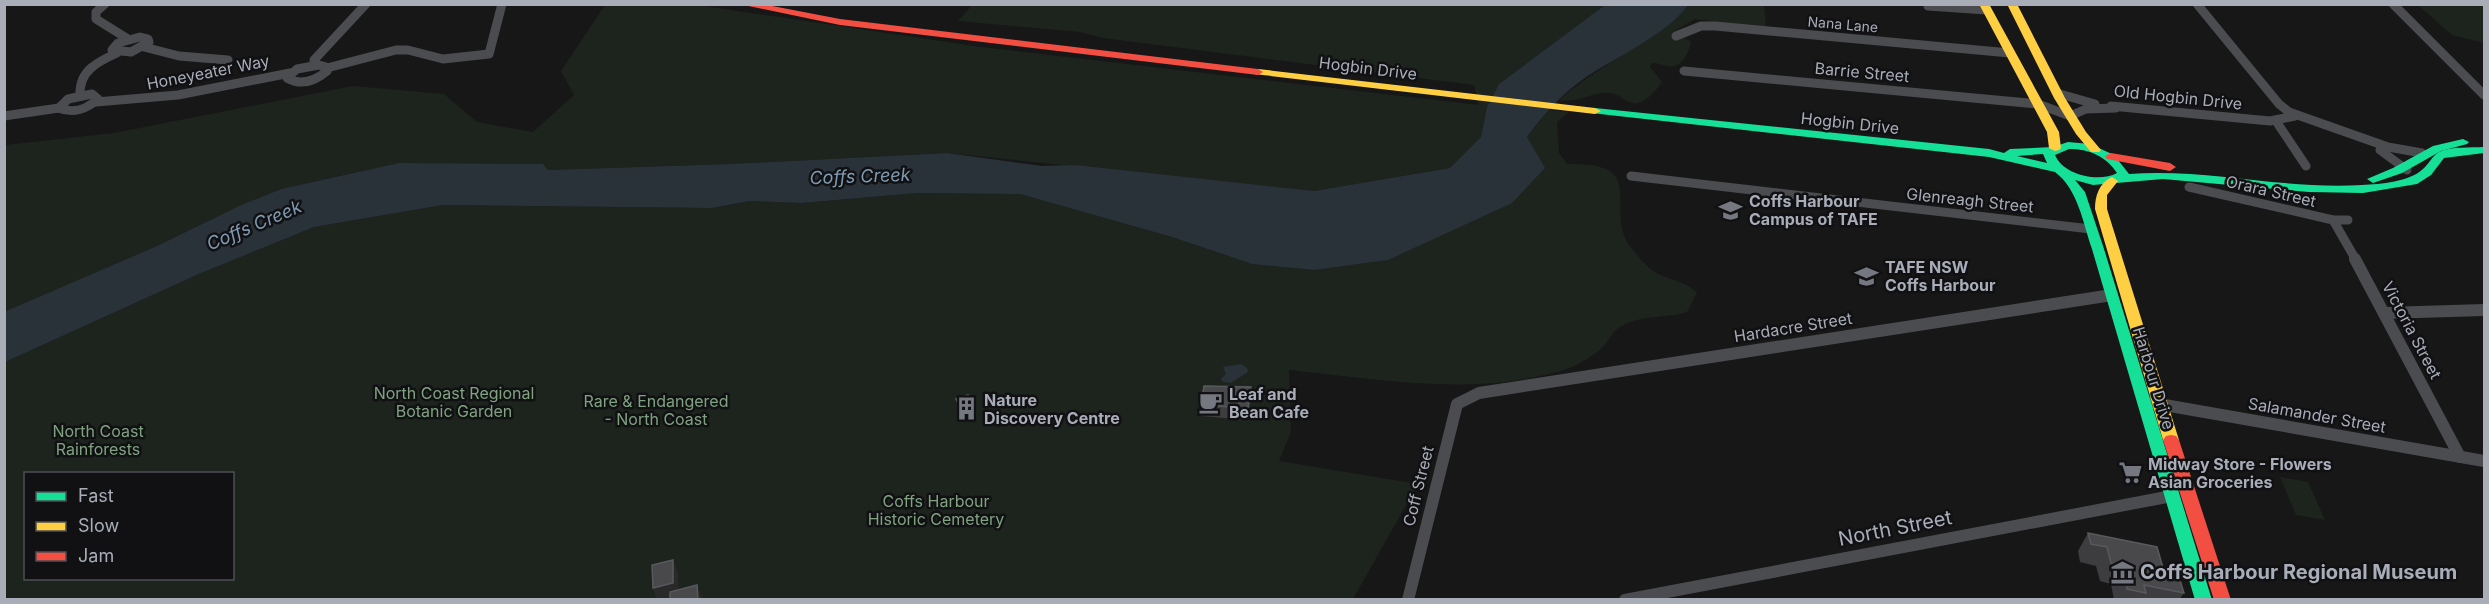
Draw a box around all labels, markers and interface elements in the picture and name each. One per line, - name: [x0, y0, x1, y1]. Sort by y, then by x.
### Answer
- street label: Nana Lane: [1807, 12, 1879, 36]
- street label: Honeyeater Way: [145, 50, 271, 94]
- street label: Hogbin Drive: [1318, 52, 1418, 84]
- street label: Barrie Street: [1814, 58, 1910, 86]
- street label: Old Hogbin Drive: [2113, 80, 2243, 114]
- street label: Hogbin Drive: [1800, 108, 1900, 138]
- water label: Coffs Creek: [809, 164, 912, 188]
- street label: Orara Street: [2224, 171, 2318, 211]
- street label: Glenreagh Street: [1905, 183, 2035, 217]
- place label: Coffs Harbour Campus of TAFE: [1749, 191, 1878, 229]
- water label: Coffs Creek: [203, 195, 306, 254]
- school or university icon: Coffs Harbour Campus of TAFE: [1718, 197, 1744, 223]
- place label: TAFE NSW Coffs Harbour: [1885, 257, 1996, 295]
- school or university icon: TAFE NSW Coffs Harbour: [1854, 263, 1880, 289]
- street label: Victoria Street: [2378, 278, 2446, 382]
- street label: Hardacre Street: [1733, 308, 1853, 346]
- street label: Harbour Drive: [2129, 324, 2179, 432]
- park label: North Coast Regional Botanic Garden: [374, 383, 534, 421]
- place label: Leaf and Bean Cafe: [1229, 384, 1309, 422]
- place label: Nature Discovery Centre: [984, 390, 1120, 428]
- cafe icon: Leaf and Bean Cafe: [1198, 390, 1224, 416]
- park label: Rare & Endangered - North Coast: [584, 391, 728, 429]
- street label: Salamander Street: [2247, 393, 2387, 437]
- building icon: Nature Discovery Centre: [953, 396, 979, 422]
- park label: North Coast Rainforests: [52, 421, 144, 459]
- street label: Coff Street: [1398, 444, 1438, 528]
- place label: Midway Store - Flowers Asian Groceries: [2148, 454, 2332, 492]
- supermarket icon: Midway Store - Flowers Asian Groceries: [2117, 460, 2143, 486]
- legend: [24, 472, 234, 580]
- text: Fast: [78, 485, 114, 506]
- park label: Coffs Harbour Historic Cemetery: [868, 491, 1004, 529]
- street label: North Street: [1836, 505, 1954, 551]
- text: Slow: [78, 515, 119, 536]
- text: Jam: [78, 545, 114, 566]
- museum icon: Coffs Harbour Regional Museum: [2109, 559, 2135, 585]
- place label: Coffs Harbour Regional Museum: [2140, 560, 2457, 584]

